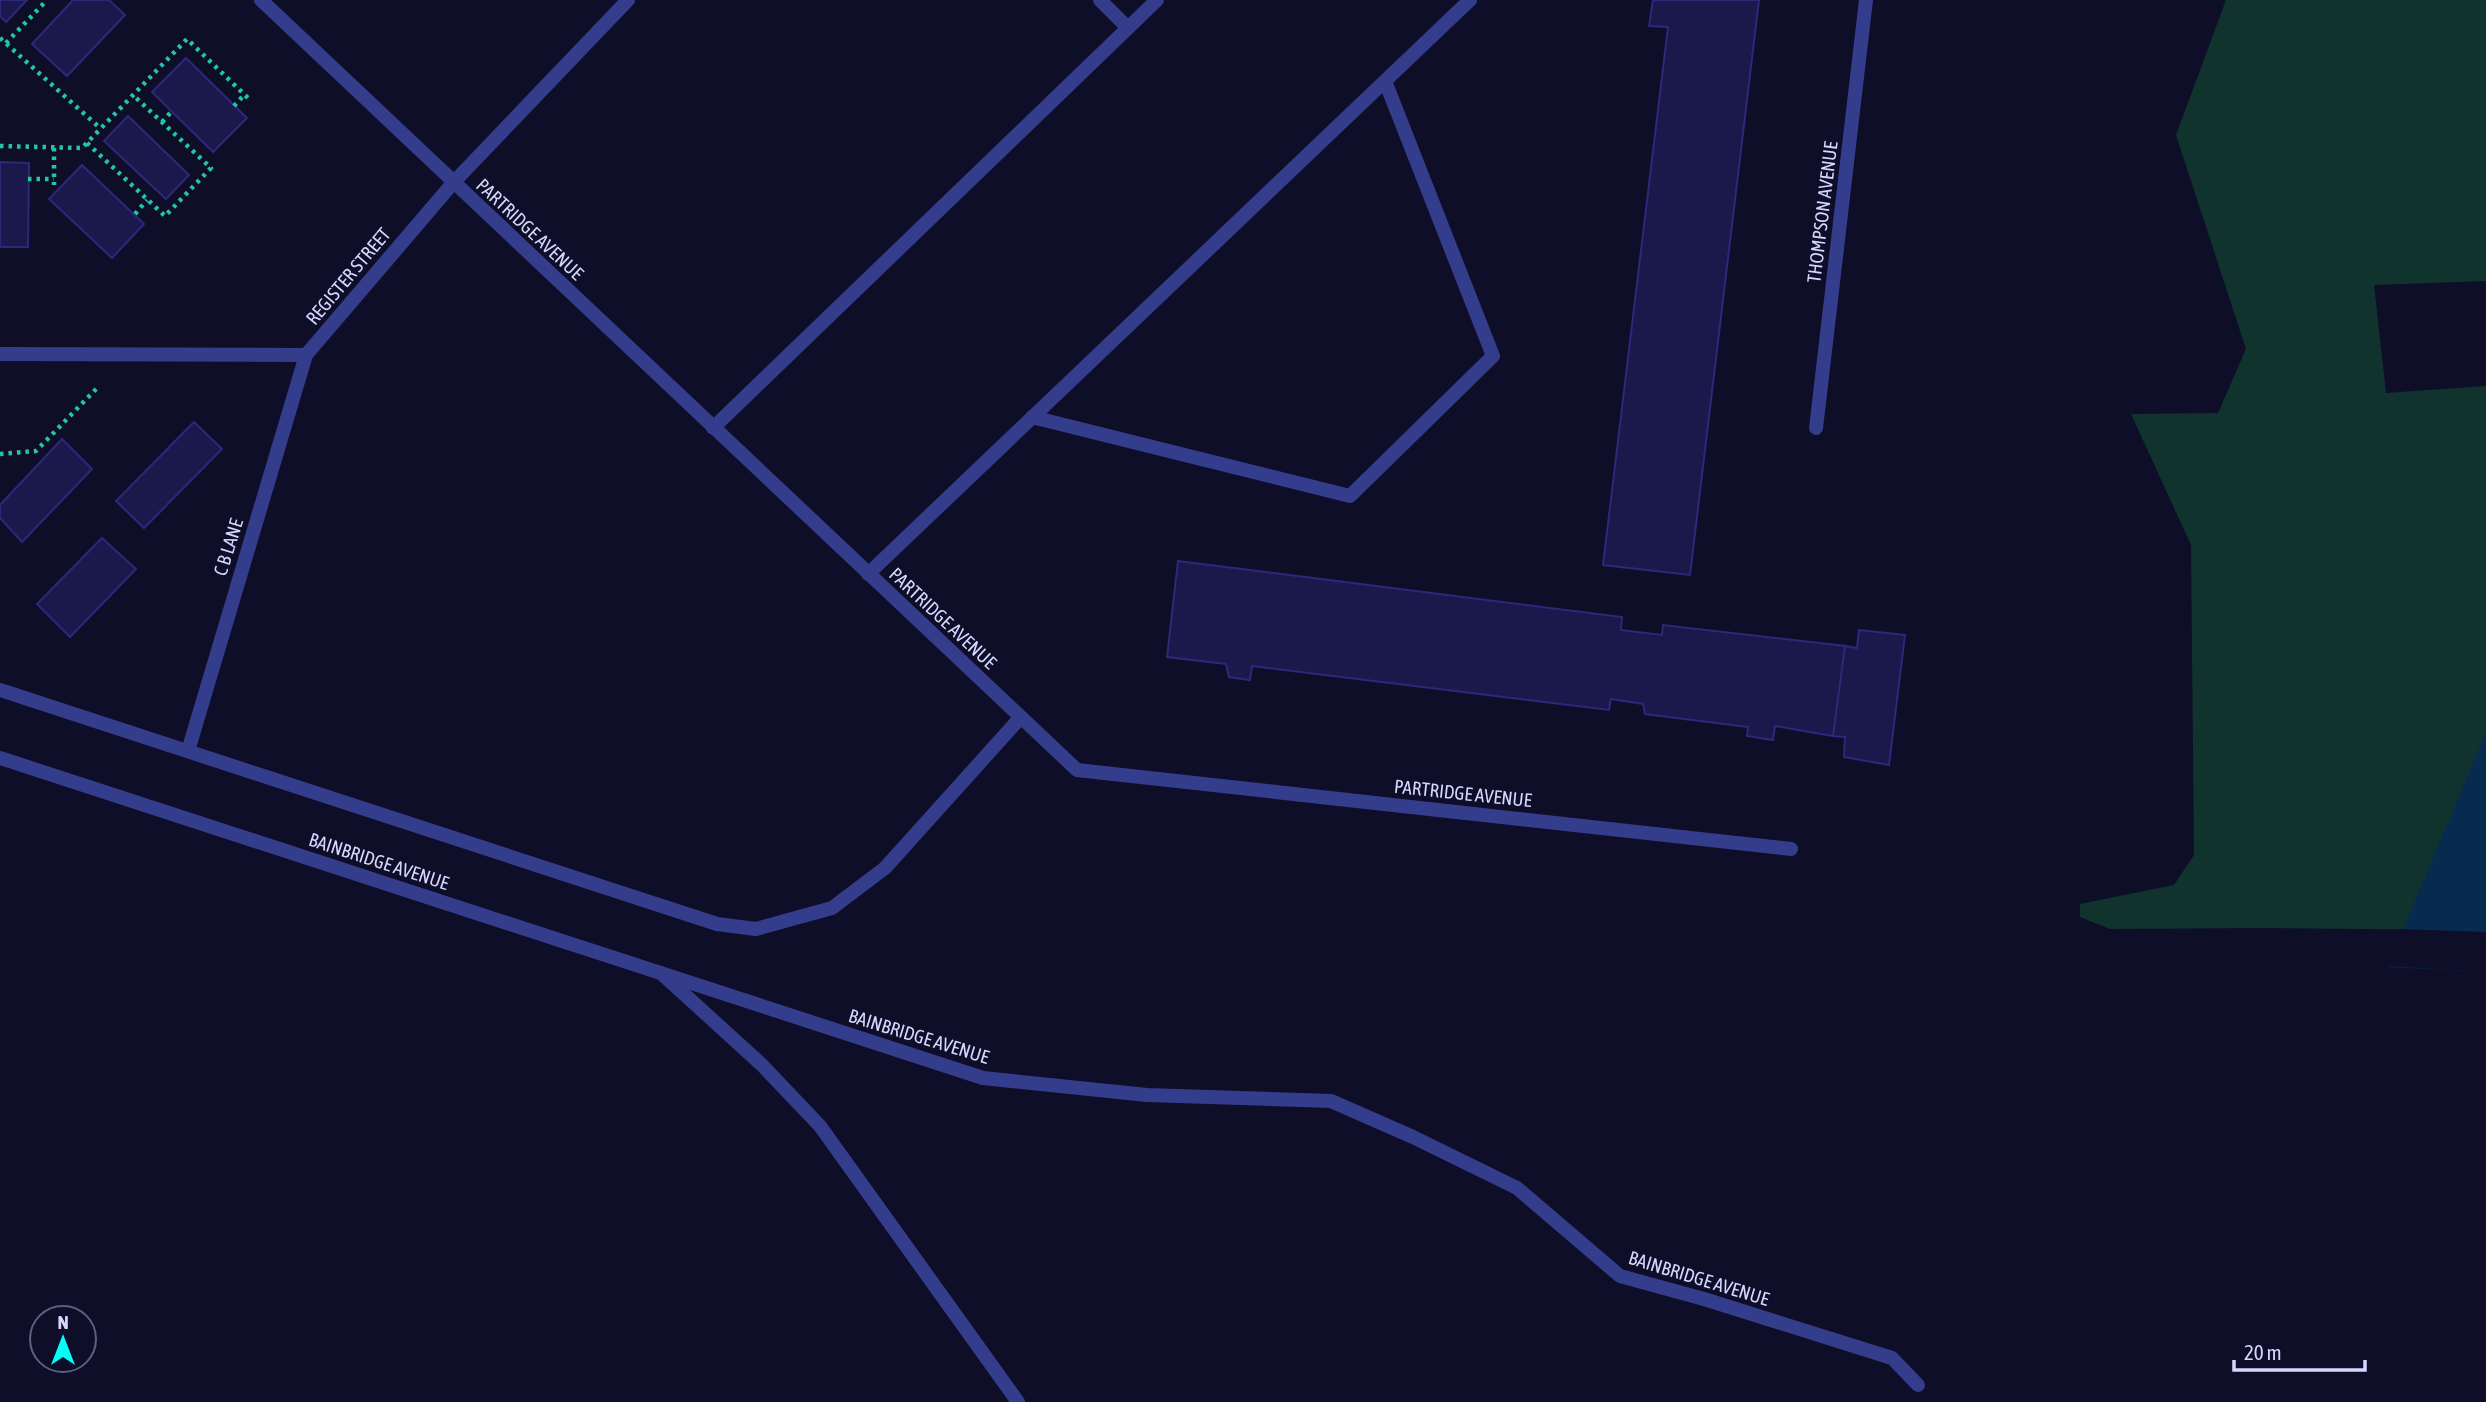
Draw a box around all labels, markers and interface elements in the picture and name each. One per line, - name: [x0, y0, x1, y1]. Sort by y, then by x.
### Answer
- street label: THOMPSON AVENUE: [1802, 140, 1842, 284]
- street label: PARTRIDGE AVENUE: [472, 174, 588, 284]
- street label: REGISTER STREET: [301, 223, 395, 329]
- street label: C B LANE: [209, 516, 247, 578]
- street label: PARTRIDGE AVENUE: [885, 563, 1001, 673]
- street label: PARTRIDGE AVENUE: [1393, 775, 1533, 811]
- street label: BAINBRIDGE AVENUE: [306, 828, 452, 894]
- street label: BAINBRIDGE AVENUE: [846, 1004, 992, 1068]
- street label: BAINBRIDGE AVENUE: [1626, 1246, 1772, 1310]
- north arrow: [28, 1304, 98, 1374]
- text: N: [57, 1311, 69, 1333]
- scale bar: [2234, 1328, 2365, 1372]
- text: 20 m: [2244, 1340, 2282, 1364]

